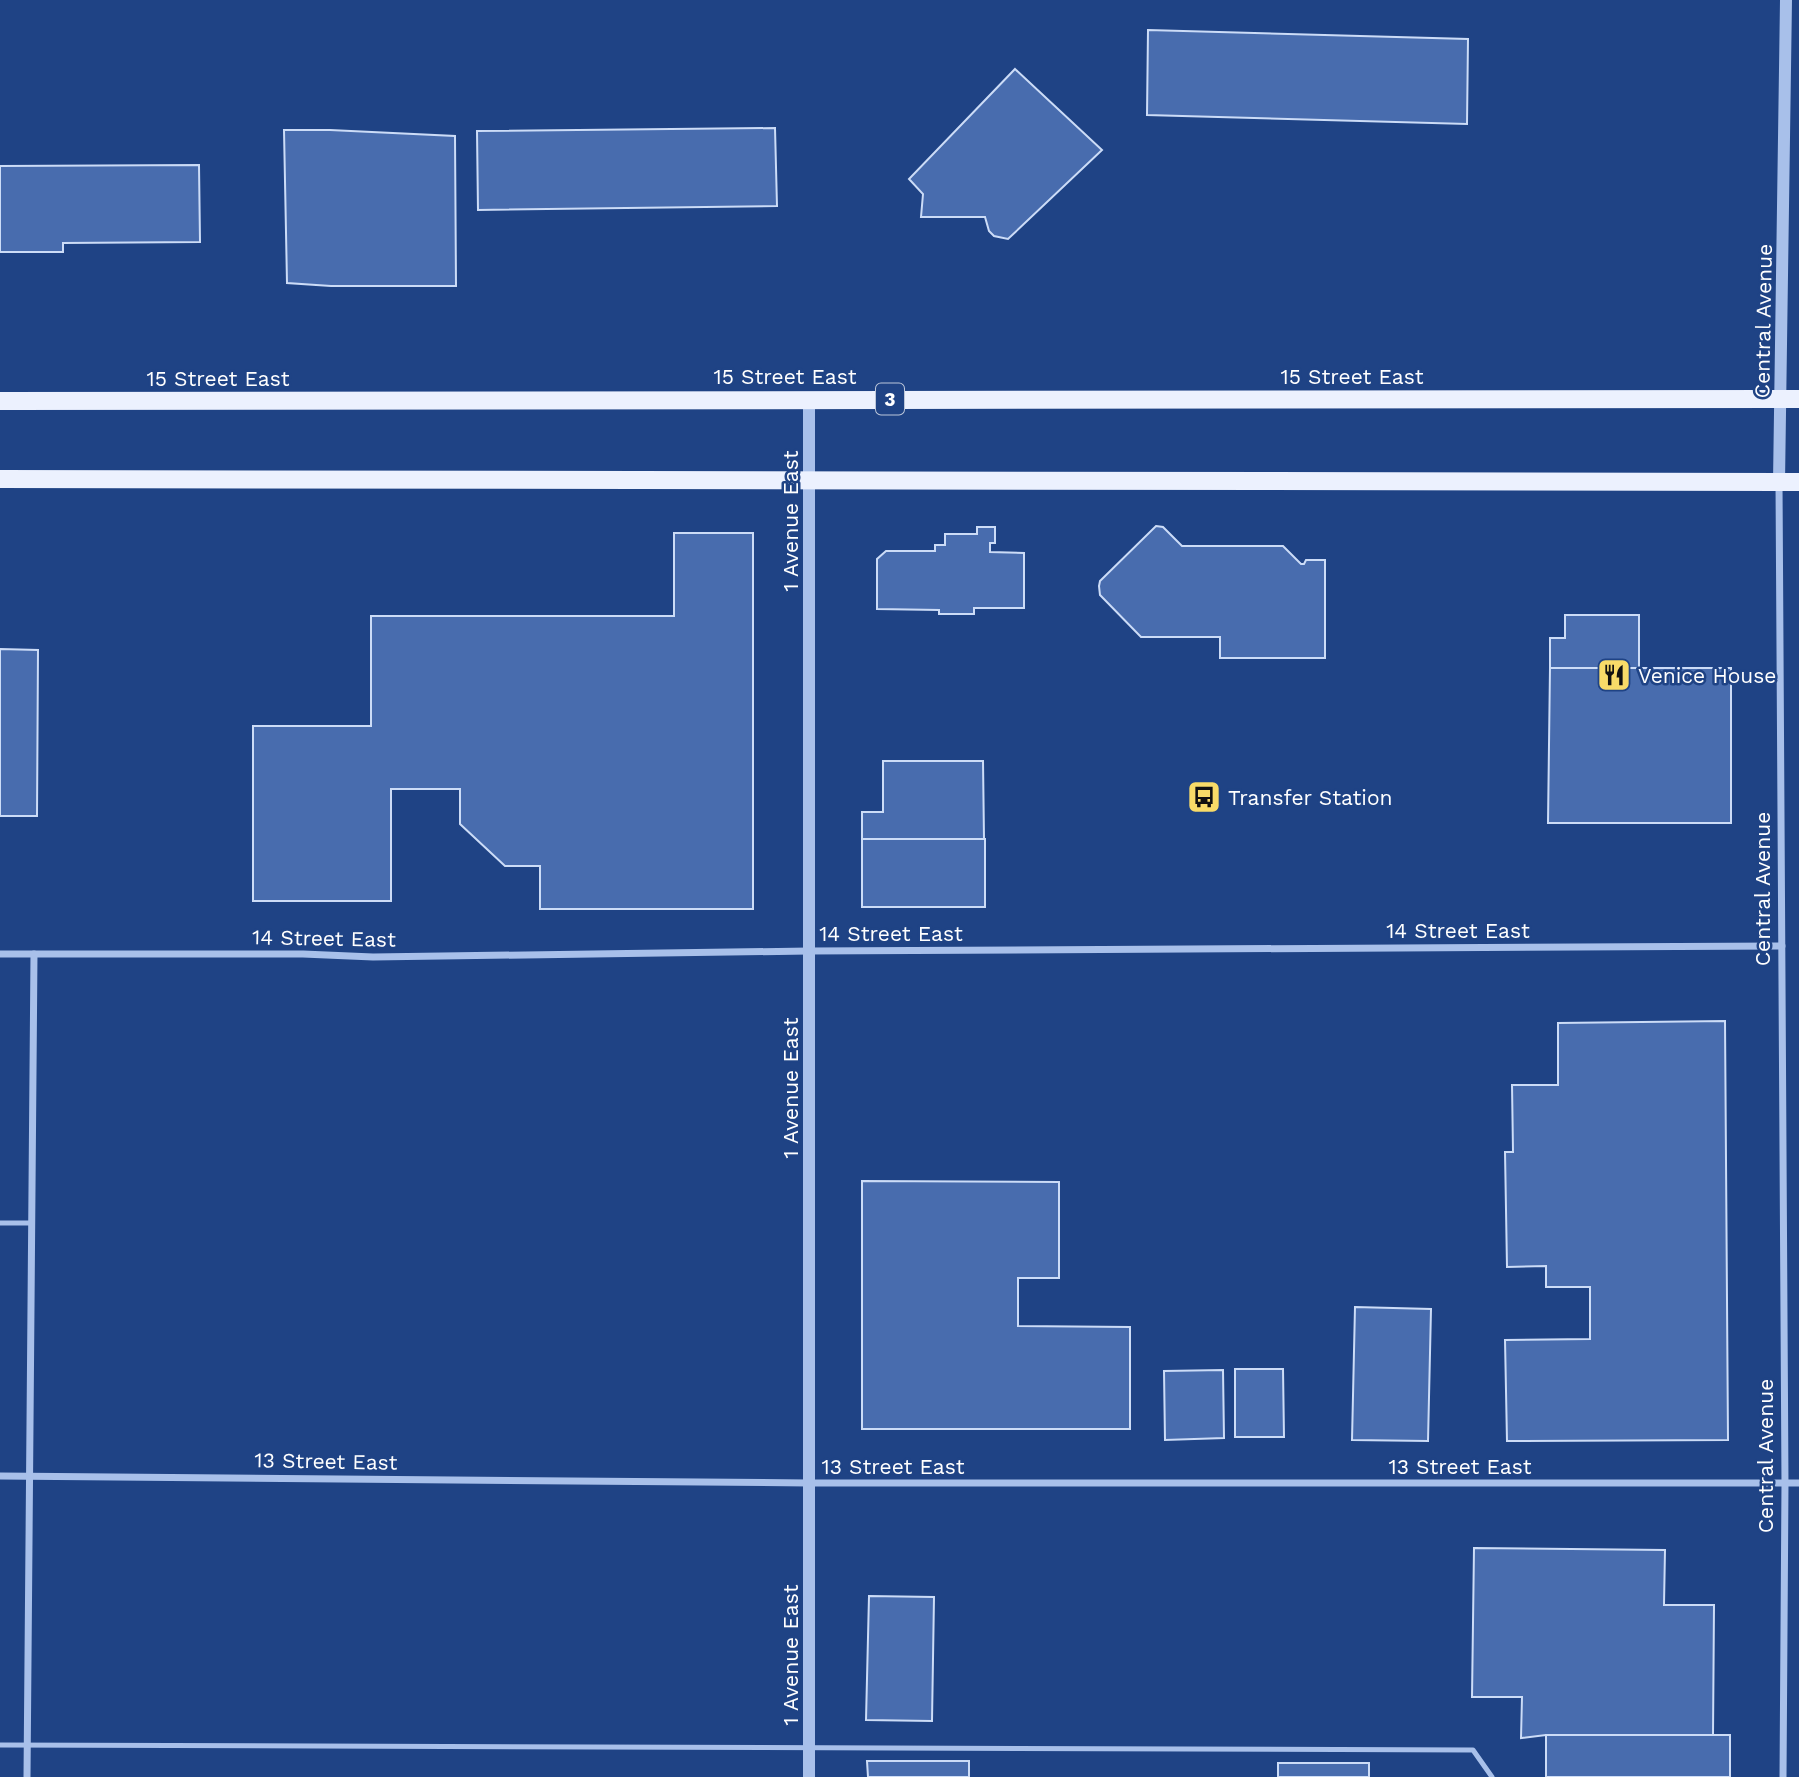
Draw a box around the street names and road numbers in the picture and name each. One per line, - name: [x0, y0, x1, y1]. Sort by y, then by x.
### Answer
- street label: Central Avenue: [1749, 243, 1777, 399]
- street label: 15 Street East: [713, 364, 857, 389]
- street label: 15 Street East: [1280, 364, 1424, 389]
- street label: 15 Street East: [146, 366, 290, 391]
- road number: 3: [876, 384, 904, 414]
- street label: 1 Avenue East: [778, 450, 803, 592]
- street label: Central Avenue: [1750, 812, 1775, 966]
- street label: 14 Street East: [1386, 918, 1530, 943]
- street label: 14 Street East: [819, 921, 963, 946]
- street label: 14 Street East: [252, 924, 396, 952]
- street label: 1 Avenue East: [778, 1017, 803, 1159]
- street label: Central Avenue: [1753, 1379, 1778, 1533]
- street label: 13 Street East: [254, 1447, 398, 1475]
- street label: 13 Street East: [821, 1454, 965, 1479]
- street label: 13 Street East: [1388, 1454, 1532, 1479]
- street label: 1 Avenue East: [778, 1584, 803, 1726]

